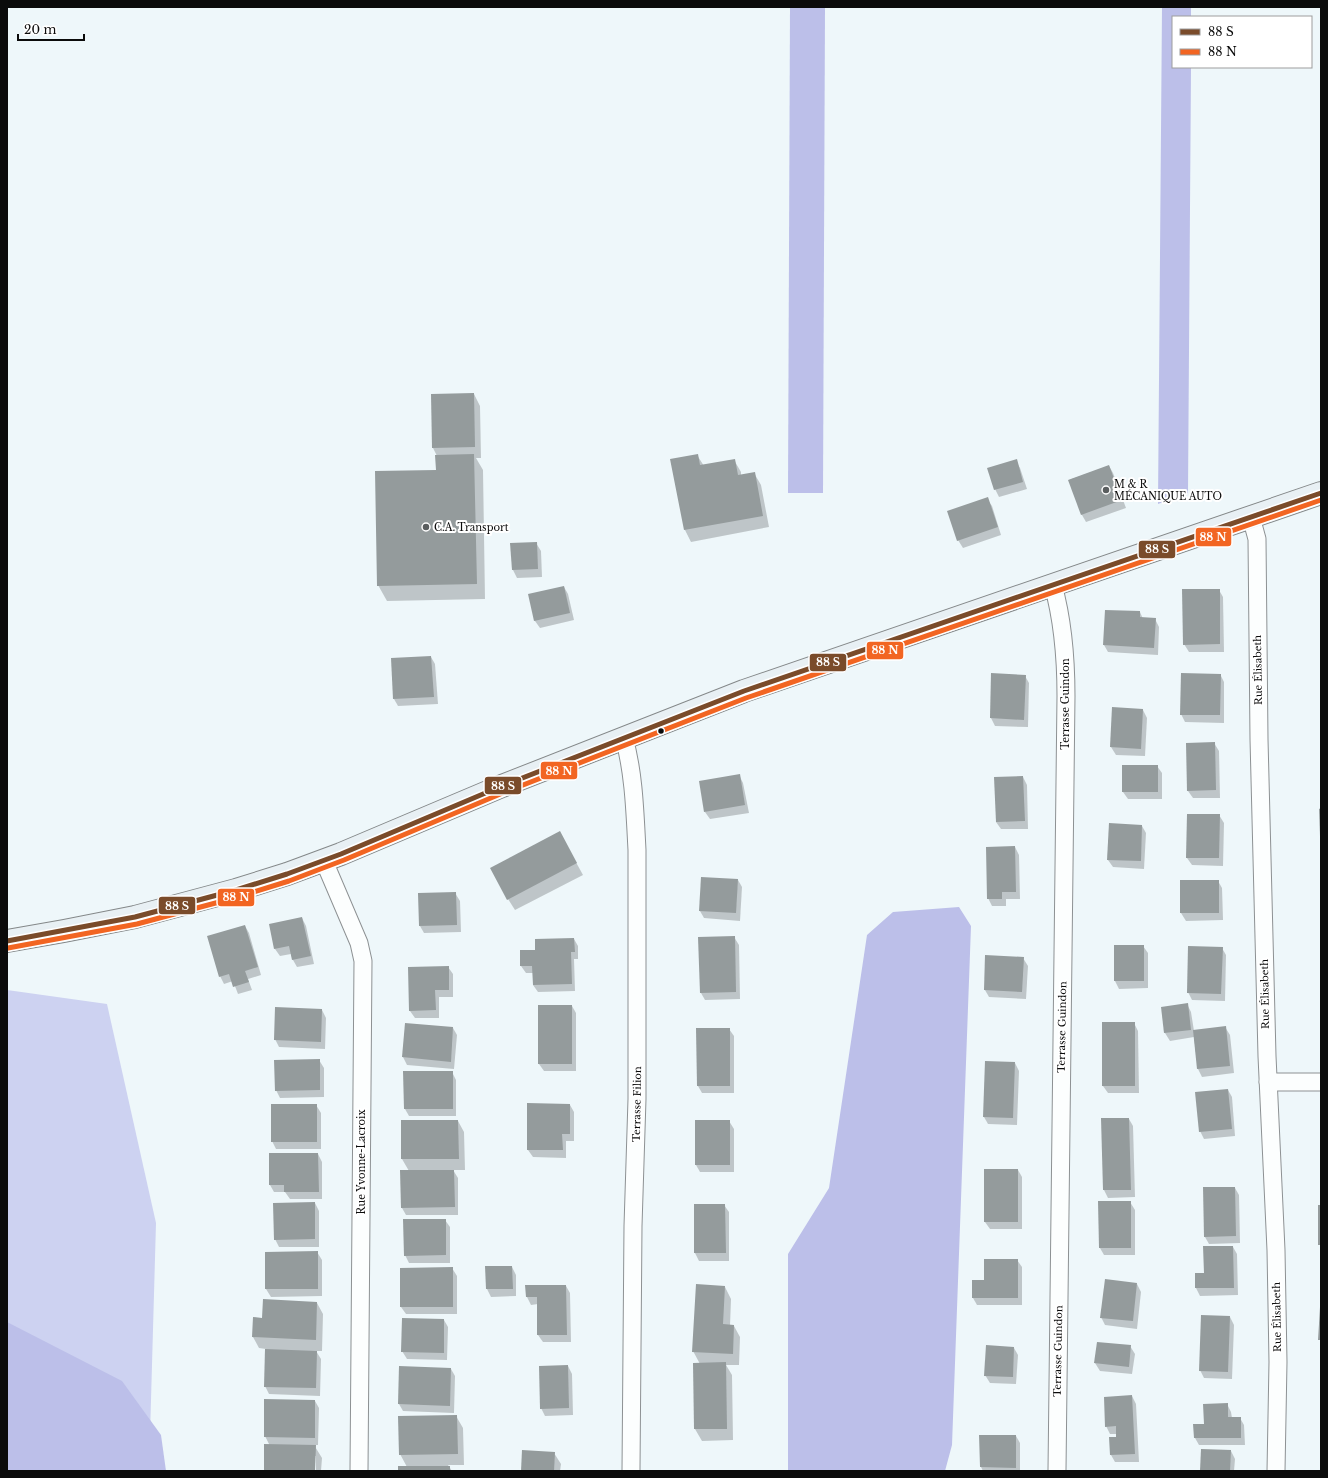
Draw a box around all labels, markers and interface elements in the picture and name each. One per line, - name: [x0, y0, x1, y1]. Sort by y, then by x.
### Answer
- scale bar: [18, 16, 84, 42]
- legend: [1172, 16, 1312, 68]
- text: 20 m: [24, 22, 56, 37]
- text: 88 S: [1208, 24, 1234, 39]
- text: 88 N: [1208, 44, 1237, 59]
- place label: M & R MÉCANIQUE AUTO: [1114, 478, 1222, 503]
- marker: M & R MÉCANIQUE AUTO: [1101, 485, 1111, 495]
- place label: C.A. Transport: [434, 521, 509, 534]
- marker: C.A. Transport: [421, 522, 431, 532]
- line badge: 88 N: [1195, 527, 1232, 547]
- text: 88 N: [1199, 530, 1227, 544]
- line badge: 88 S: [1138, 540, 1176, 559]
- text: 88 S: [1145, 542, 1169, 556]
- street label: Rue Élisabeth: [1250, 635, 1265, 705]
- line badge: 88 N: [866, 641, 904, 660]
- text: 88 N: [871, 643, 899, 657]
- line badge: 88 S: [809, 653, 847, 672]
- text: 88 S: [816, 655, 840, 669]
- street label: Terrasse Guindon: [1059, 658, 1072, 750]
- unlabelled marker: [656, 726, 666, 736]
- line badge: 88 N: [540, 761, 578, 780]
- text: 88 N: [545, 764, 573, 778]
- line badge: 88 S: [484, 776, 522, 795]
- text: 88 S: [491, 779, 515, 793]
- line badge: 88 N: [217, 888, 255, 907]
- text: 88 N: [222, 890, 250, 904]
- line badge: 88 S: [158, 896, 196, 915]
- text: 88 S: [165, 899, 189, 913]
- street label: Rue Élisabeth: [1257, 959, 1272, 1029]
- street label: Terrasse Guindon: [1055, 981, 1069, 1073]
- street label: Terrasse Filion: [630, 1066, 644, 1142]
- street label: Rue Yvonne-Lacroix: [355, 1110, 368, 1214]
- street label: Rue Élisabeth: [1269, 1282, 1284, 1352]
- street label: Terrasse Guindon: [1051, 1305, 1065, 1397]

